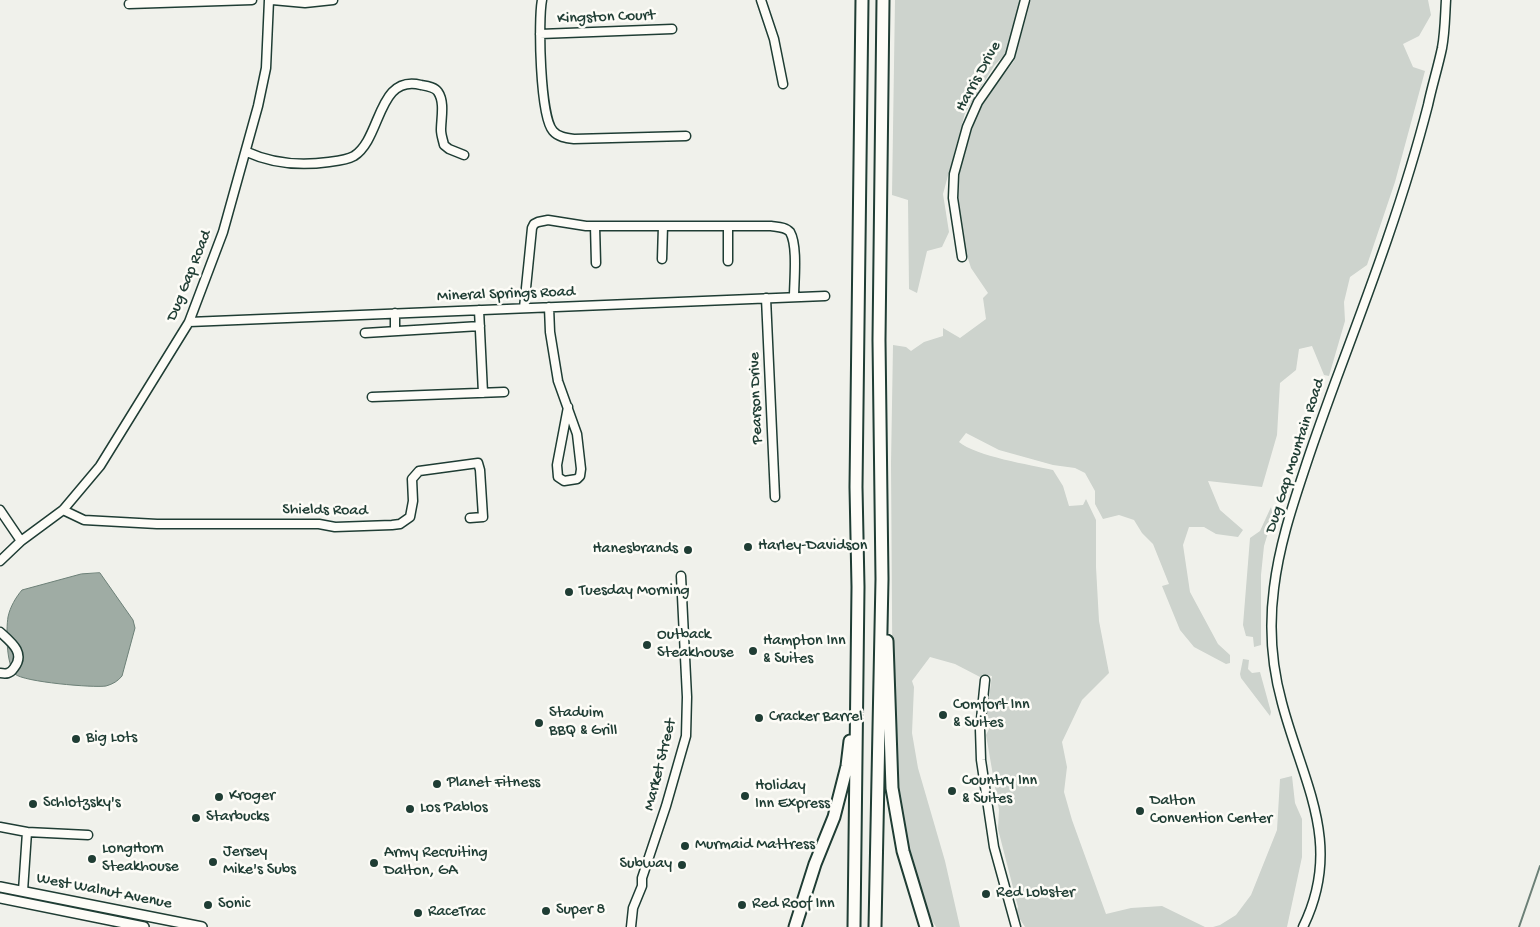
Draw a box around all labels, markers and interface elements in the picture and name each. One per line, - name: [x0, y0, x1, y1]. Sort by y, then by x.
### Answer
- street label: Kingston Court: [557, 7, 655, 29]
- street label: Harris Drive: [952, 39, 1006, 115]
- street label: Dug Gap Road: [163, 228, 217, 324]
- street label: Mineral Springs Road: [437, 283, 575, 307]
- street label: Pearson Drive: [746, 352, 768, 444]
- street label: Dug Gap Mountain Road: [1262, 376, 1330, 536]
- street label: Shields Road: [282, 501, 368, 521]
- place label: Harley-Davidson: [758, 537, 867, 557]
- place label: Hanesbrands: [592, 540, 678, 560]
- marker: Harley-Davidson: [742, 541, 754, 553]
- marker: Hanesbrands: [682, 544, 694, 556]
- place label: Tuesday Morning: [579, 582, 690, 602]
- marker: Tuesday Morning: [563, 586, 575, 598]
- place label: Outback Steakhouse: [657, 626, 734, 664]
- place label: Hampton Inn & Suites: [763, 632, 846, 670]
- marker: Outback Steakhouse: [641, 639, 653, 651]
- marker: Hampton Inn & Suites: [747, 645, 759, 657]
- place label: Comfort Inn & Suites: [953, 696, 1030, 734]
- place label: Staduim BBQ & Grill: [549, 704, 617, 742]
- place label: Cracker Barrel: [769, 708, 863, 728]
- marker: Comfort Inn & Suites: [937, 709, 949, 721]
- marker: Cracker Barrel: [753, 712, 765, 724]
- marker: Staduim BBQ & Grill: [533, 717, 545, 729]
- street label: Market Street: [640, 717, 682, 813]
- place label: Big Lots: [86, 729, 137, 749]
- marker: Big Lots: [70, 733, 82, 745]
- place label: Country Inn & Suites: [962, 772, 1037, 810]
- place label: Planet Fitness: [447, 774, 540, 794]
- place label: Holiday Inn Express: [755, 777, 830, 815]
- marker: Planet Fitness: [431, 778, 443, 790]
- marker: Country Inn & Suites: [946, 785, 958, 797]
- place label: Kroger: [229, 787, 275, 807]
- marker: Holiday Inn Express: [739, 790, 751, 802]
- marker: Kroger: [213, 791, 225, 803]
- place label: Dalton Convention Center: [1150, 792, 1272, 830]
- place label: Schlotzsky's: [43, 794, 121, 814]
- marker: Schlotzsky's: [27, 798, 39, 810]
- place label: Los Pablos: [420, 799, 488, 819]
- marker: Los Pablos: [404, 803, 416, 815]
- marker: Dalton Convention Center: [1134, 805, 1146, 817]
- place label: Starbucks: [206, 808, 269, 828]
- marker: Starbucks: [190, 812, 202, 824]
- place label: Murmaid Mattress: [695, 836, 815, 856]
- place label: LongHorn Steakhouse: [102, 840, 179, 878]
- marker: Murmaid Mattress: [679, 840, 691, 852]
- place label: Jersey Mike's Subs: [223, 843, 296, 881]
- place label: Army Recruiting Dalton, GA: [384, 844, 488, 882]
- marker: LongHorn Steakhouse: [86, 853, 98, 865]
- place label: Subway: [619, 855, 672, 875]
- marker: Jersey Mike's Subs: [207, 856, 219, 868]
- marker: Army Recruiting Dalton, GA: [368, 857, 380, 869]
- marker: Subway: [676, 859, 688, 871]
- street label: West Walnut Avenue: [35, 869, 173, 915]
- place label: Red Lobster: [996, 884, 1075, 904]
- marker: Red Lobster: [980, 888, 992, 900]
- place label: Sonic: [218, 895, 250, 915]
- place label: Red Roof Inn: [752, 895, 835, 915]
- marker: Sonic: [202, 899, 214, 911]
- marker: Red Roof Inn: [736, 899, 748, 911]
- place label: Super 8: [556, 901, 605, 921]
- place label: RaceTrac: [428, 903, 485, 923]
- marker: Super 8: [540, 905, 552, 917]
- marker: RaceTrac: [412, 907, 424, 919]

